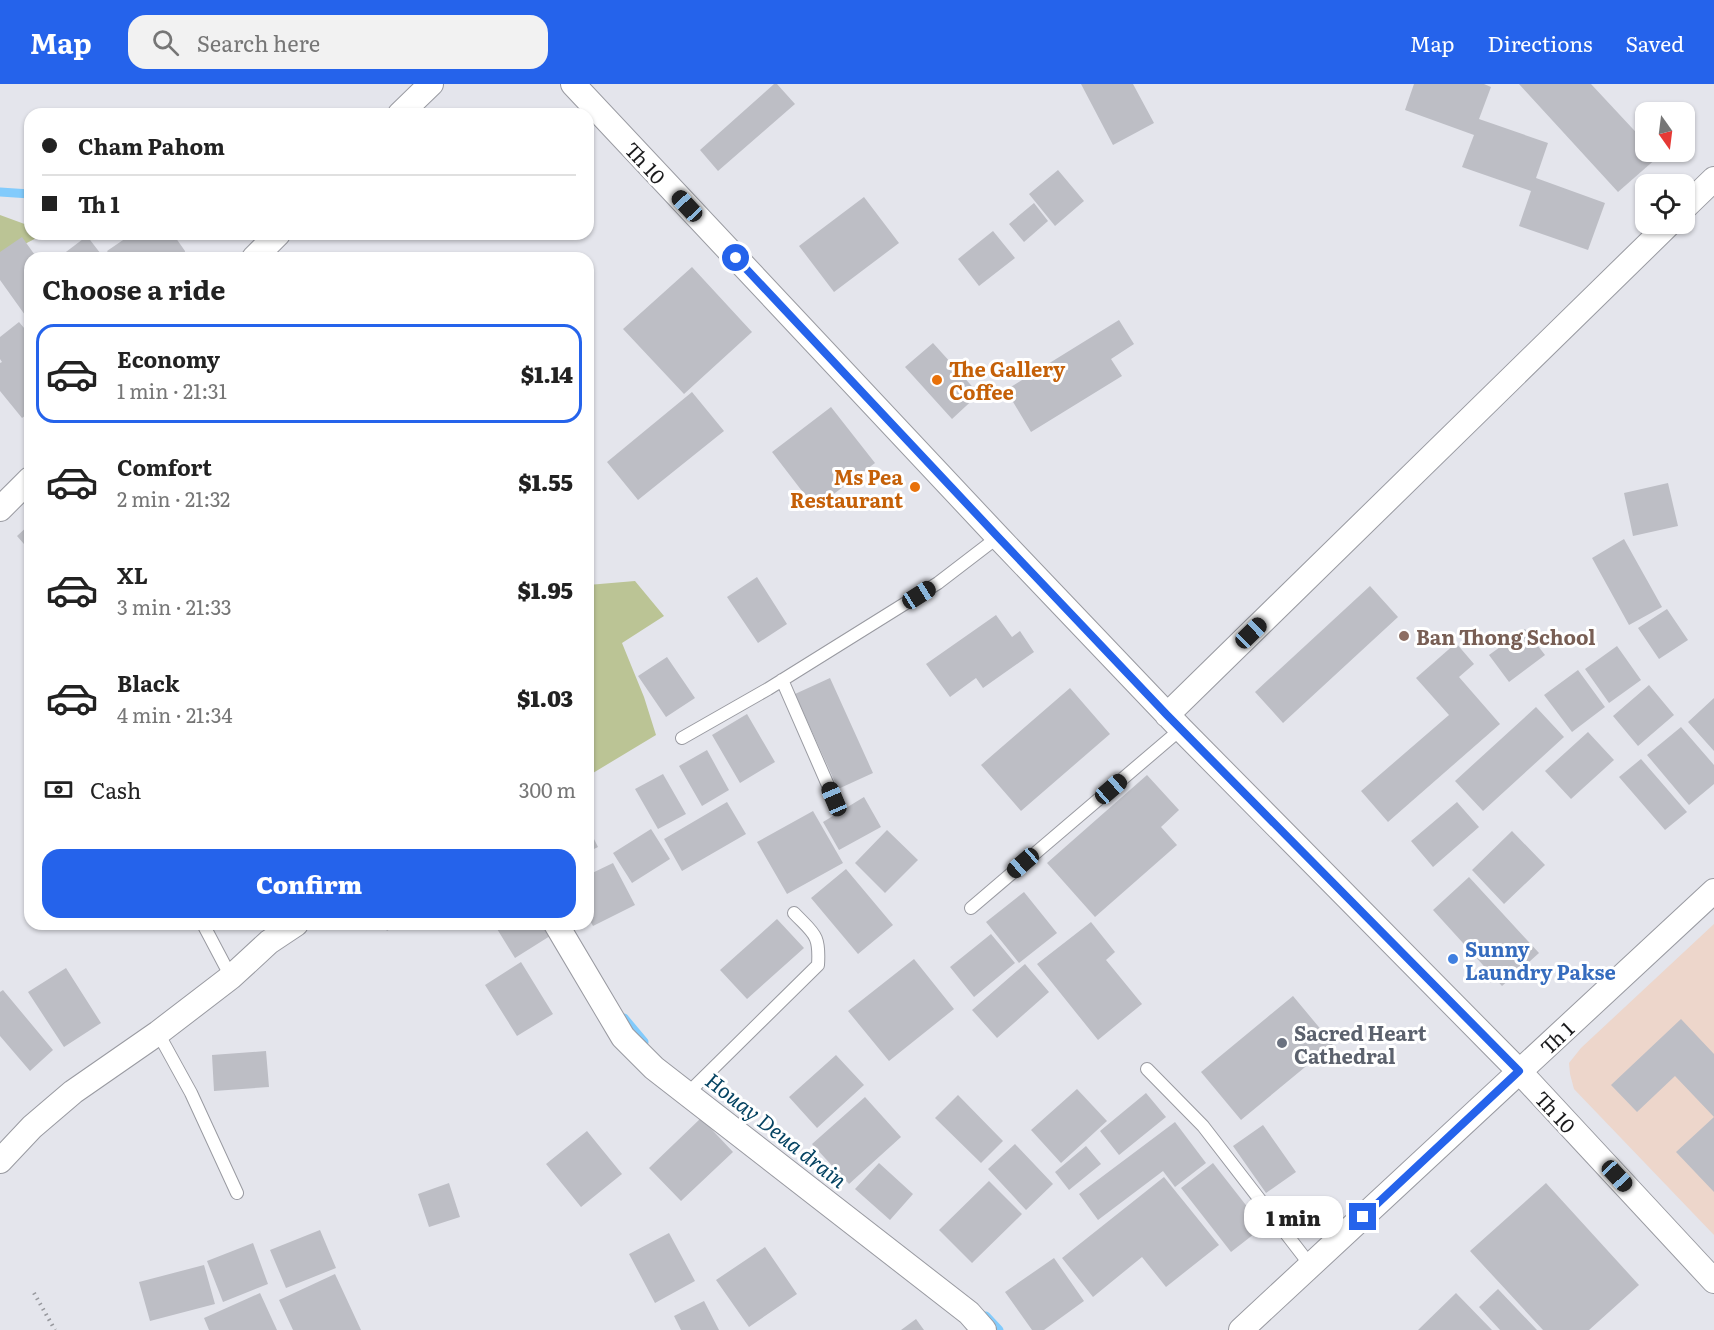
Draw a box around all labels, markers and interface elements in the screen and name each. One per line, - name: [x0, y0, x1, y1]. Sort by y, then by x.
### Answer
- search box: [128, 15, 548, 69]
- text: Map: [30, 21, 92, 63]
- icon: search: [149, 26, 182, 59]
- text: Search here: [197, 26, 320, 59]
- text: Map: [1410, 27, 1455, 58]
- text: Directions: [1488, 27, 1593, 58]
- text: Saved: [1626, 27, 1684, 58]
- north arrow: [1635, 102, 1695, 162]
- map controls: [1635, 102, 1695, 234]
- text: Cham Pahom: [78, 129, 225, 162]
- street label: Th 10: [619, 134, 673, 190]
- button: locate: [1635, 174, 1695, 234]
- text: Th 1: [78, 187, 120, 220]
- car: [668, 187, 706, 225]
- route start: [722, 244, 749, 271]
- text: Choose a ride: [42, 268, 225, 308]
- text: Economy: [117, 342, 220, 375]
- icon: car: [45, 347, 99, 401]
- place label: The Gallery Coffee: [949, 353, 1066, 406]
- text: $1.14: [521, 357, 573, 390]
- marker: The Gallery Coffee: [930, 373, 944, 387]
- text: 1 min · 21:31: [117, 375, 227, 405]
- text: Comfort: [117, 450, 212, 483]
- icon: car: [45, 455, 99, 509]
- place label: Ms Pea Restaurant: [790, 461, 903, 514]
- text: $1.55: [518, 465, 573, 498]
- marker: Ms Pea Restaurant: [908, 480, 922, 494]
- text: 2 min · 21:32: [117, 483, 230, 513]
- text: XL: [117, 558, 148, 591]
- icon: car: [45, 563, 99, 617]
- text: $1.95: [518, 573, 573, 606]
- car: [899, 578, 939, 612]
- text: 3 min · 21:33: [117, 591, 232, 621]
- car: [1232, 614, 1270, 652]
- place label: Ban Thong School: [1416, 621, 1596, 651]
- marker: Ban Thong School: [1397, 629, 1411, 643]
- text: Black: [117, 666, 179, 699]
- icon: car: [45, 671, 99, 725]
- text: $1.03: [517, 681, 573, 714]
- text: 4 min · 21:34: [117, 699, 232, 729]
- car: [1092, 770, 1130, 808]
- icon: cash: [42, 773, 75, 806]
- text: Cash: [90, 773, 141, 806]
- text: 300 m: [519, 774, 576, 804]
- car: [819, 779, 849, 819]
- car: [1004, 844, 1042, 882]
- button: Confirm: [42, 849, 576, 918]
- place label: Sunny Laundry Pakse: [1465, 933, 1616, 986]
- marker: Sunny Laundry Pakse: [1446, 952, 1460, 966]
- street label: Th 1: [1532, 1013, 1580, 1061]
- place label: Sacred Heart Cathedral: [1294, 1017, 1427, 1070]
- marker: Sacred Heart Cathedral: [1275, 1036, 1289, 1050]
- water label: Houay Deua drain: [700, 1064, 855, 1194]
- street label: Th 10: [1529, 1083, 1583, 1139]
- car: [1598, 1157, 1636, 1195]
- callout: 1 min: [1243, 1196, 1342, 1238]
- text: 1 min: [1266, 1202, 1321, 1232]
- route end: [1349, 1203, 1376, 1230]

